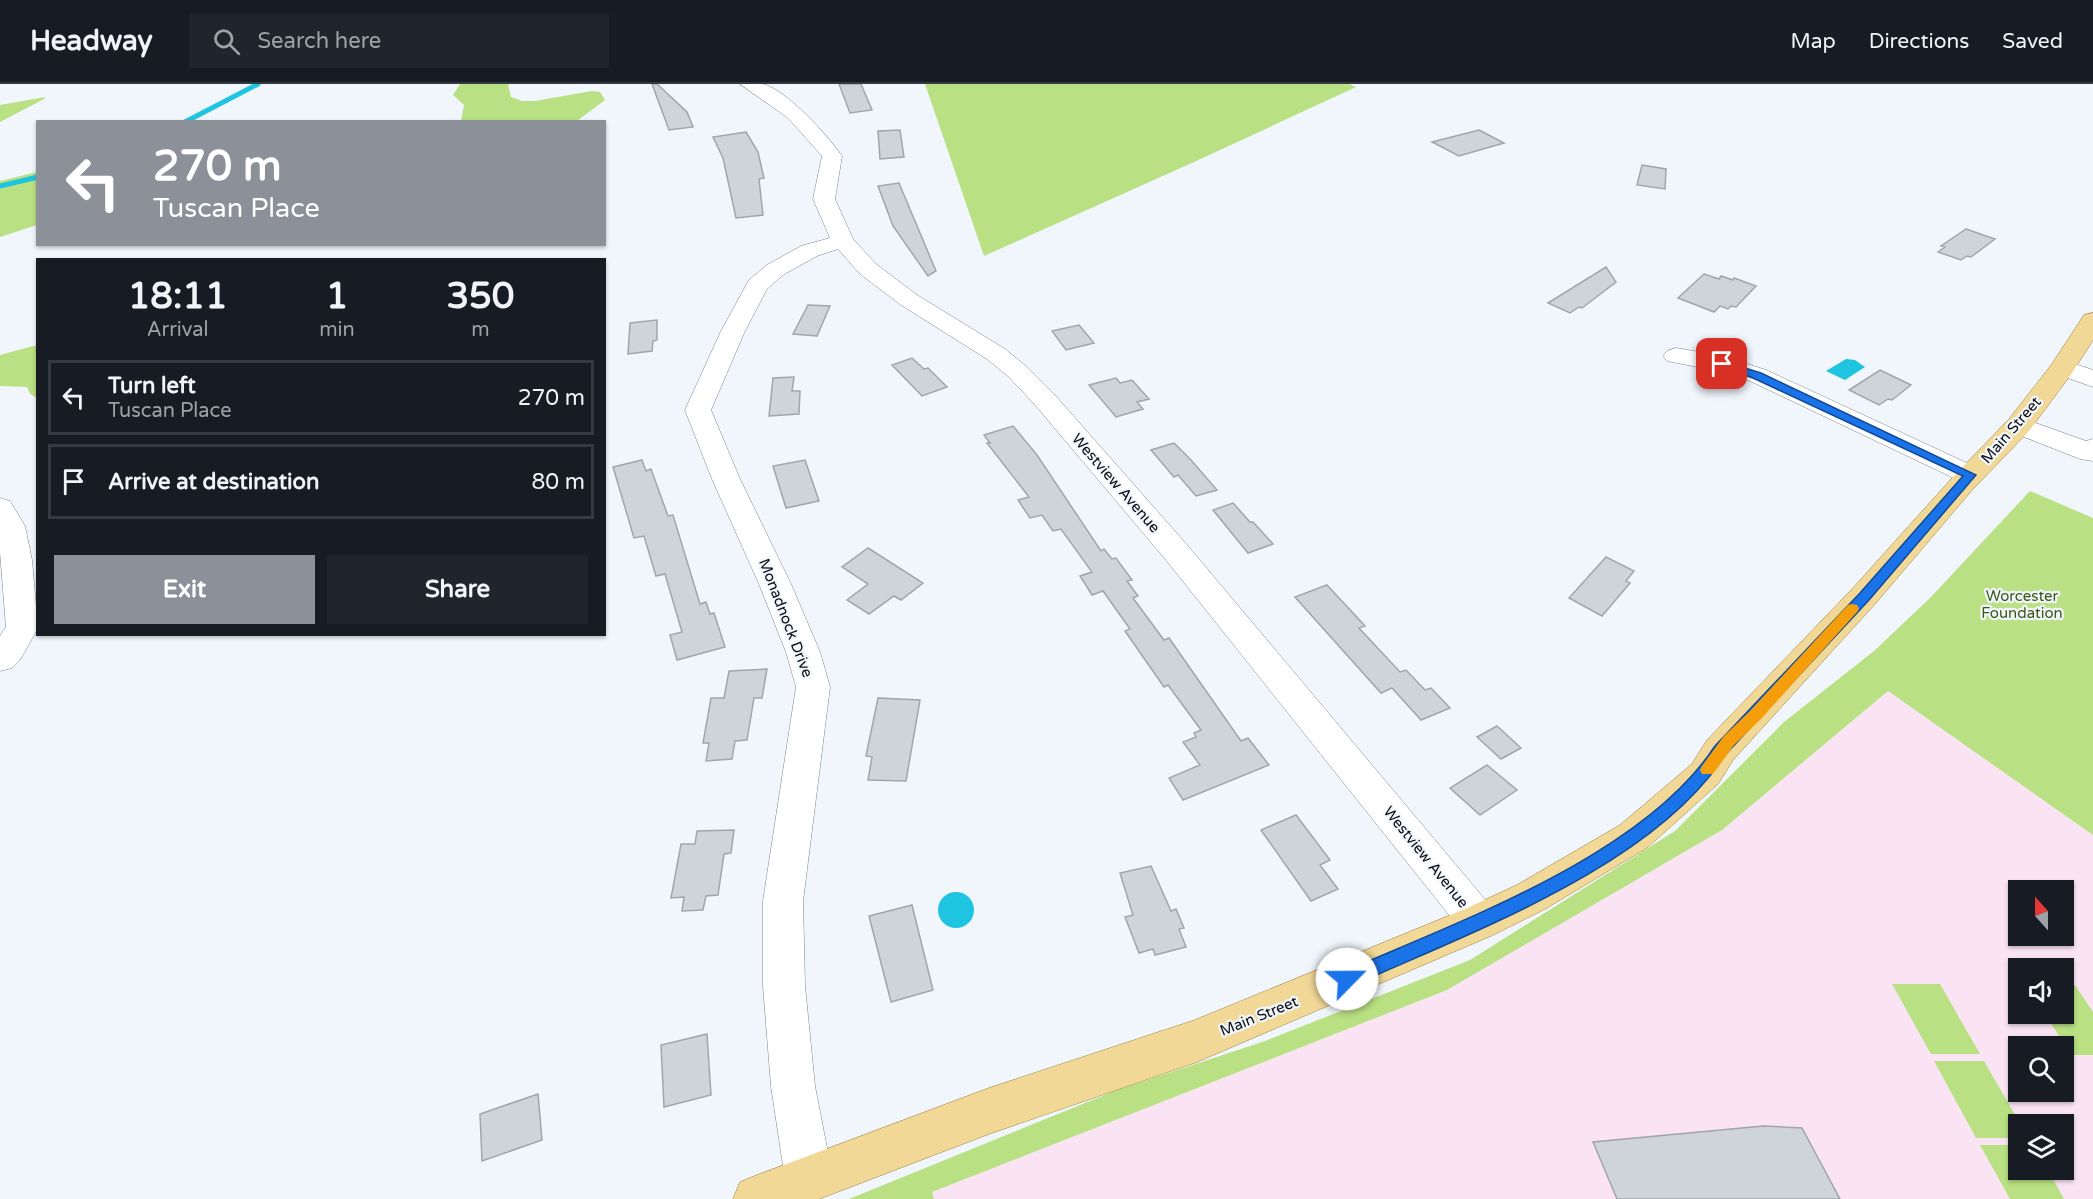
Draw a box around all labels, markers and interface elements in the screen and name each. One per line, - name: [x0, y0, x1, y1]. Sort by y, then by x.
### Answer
- search box: [189, 14, 609, 68]
- text: Headway: [30, 24, 153, 58]
- icon: search: [210, 25, 243, 58]
- text: Search here: [258, 28, 381, 54]
- text: Map: [1790, 29, 1836, 54]
- text: Directions: [1869, 29, 1969, 54]
- text: Saved: [2002, 29, 2063, 54]
- text: 270 m: [153, 141, 282, 192]
- icon: left: [54, 144, 132, 222]
- text: Tuscan Place: [153, 192, 320, 225]
- text: 18:11: [128, 275, 228, 318]
- text: 1: [326, 275, 348, 318]
- text: 350: [446, 275, 514, 318]
- text: Arrival: [147, 318, 209, 342]
- text: min: [319, 318, 355, 342]
- text: m: [471, 318, 490, 342]
- pin: [1696, 338, 1747, 389]
- icon: arrive: [1705, 347, 1738, 380]
- text: Turn left: [108, 373, 196, 399]
- icon: left: [57, 381, 90, 414]
- text: 270 m: [518, 385, 585, 411]
- street label: Main Street: [1977, 393, 2045, 467]
- text: Tuscan Place: [108, 399, 231, 423]
- street label: Westview Avenue: [1068, 430, 1164, 536]
- icon: arrive: [57, 465, 90, 498]
- text: Arrive at destination: [108, 469, 319, 495]
- text: 80 m: [531, 469, 585, 495]
- button: Exit: [54, 555, 315, 624]
- button: Share: [327, 555, 588, 624]
- street label: Monadnock Drive: [755, 556, 817, 680]
- park label: Worcester Foundation: [1981, 587, 2063, 622]
- street label: Westview Avenue: [1380, 803, 1472, 911]
- north arrow: [2008, 880, 2074, 946]
- map controls: [2008, 880, 2074, 1180]
- position arrow: [1315, 947, 1379, 1011]
- button: sound: [2008, 958, 2074, 1024]
- street label: Main Street: [1217, 992, 1301, 1040]
- button: search: [2008, 1036, 2074, 1102]
- button: layers: [2008, 1114, 2074, 1180]

